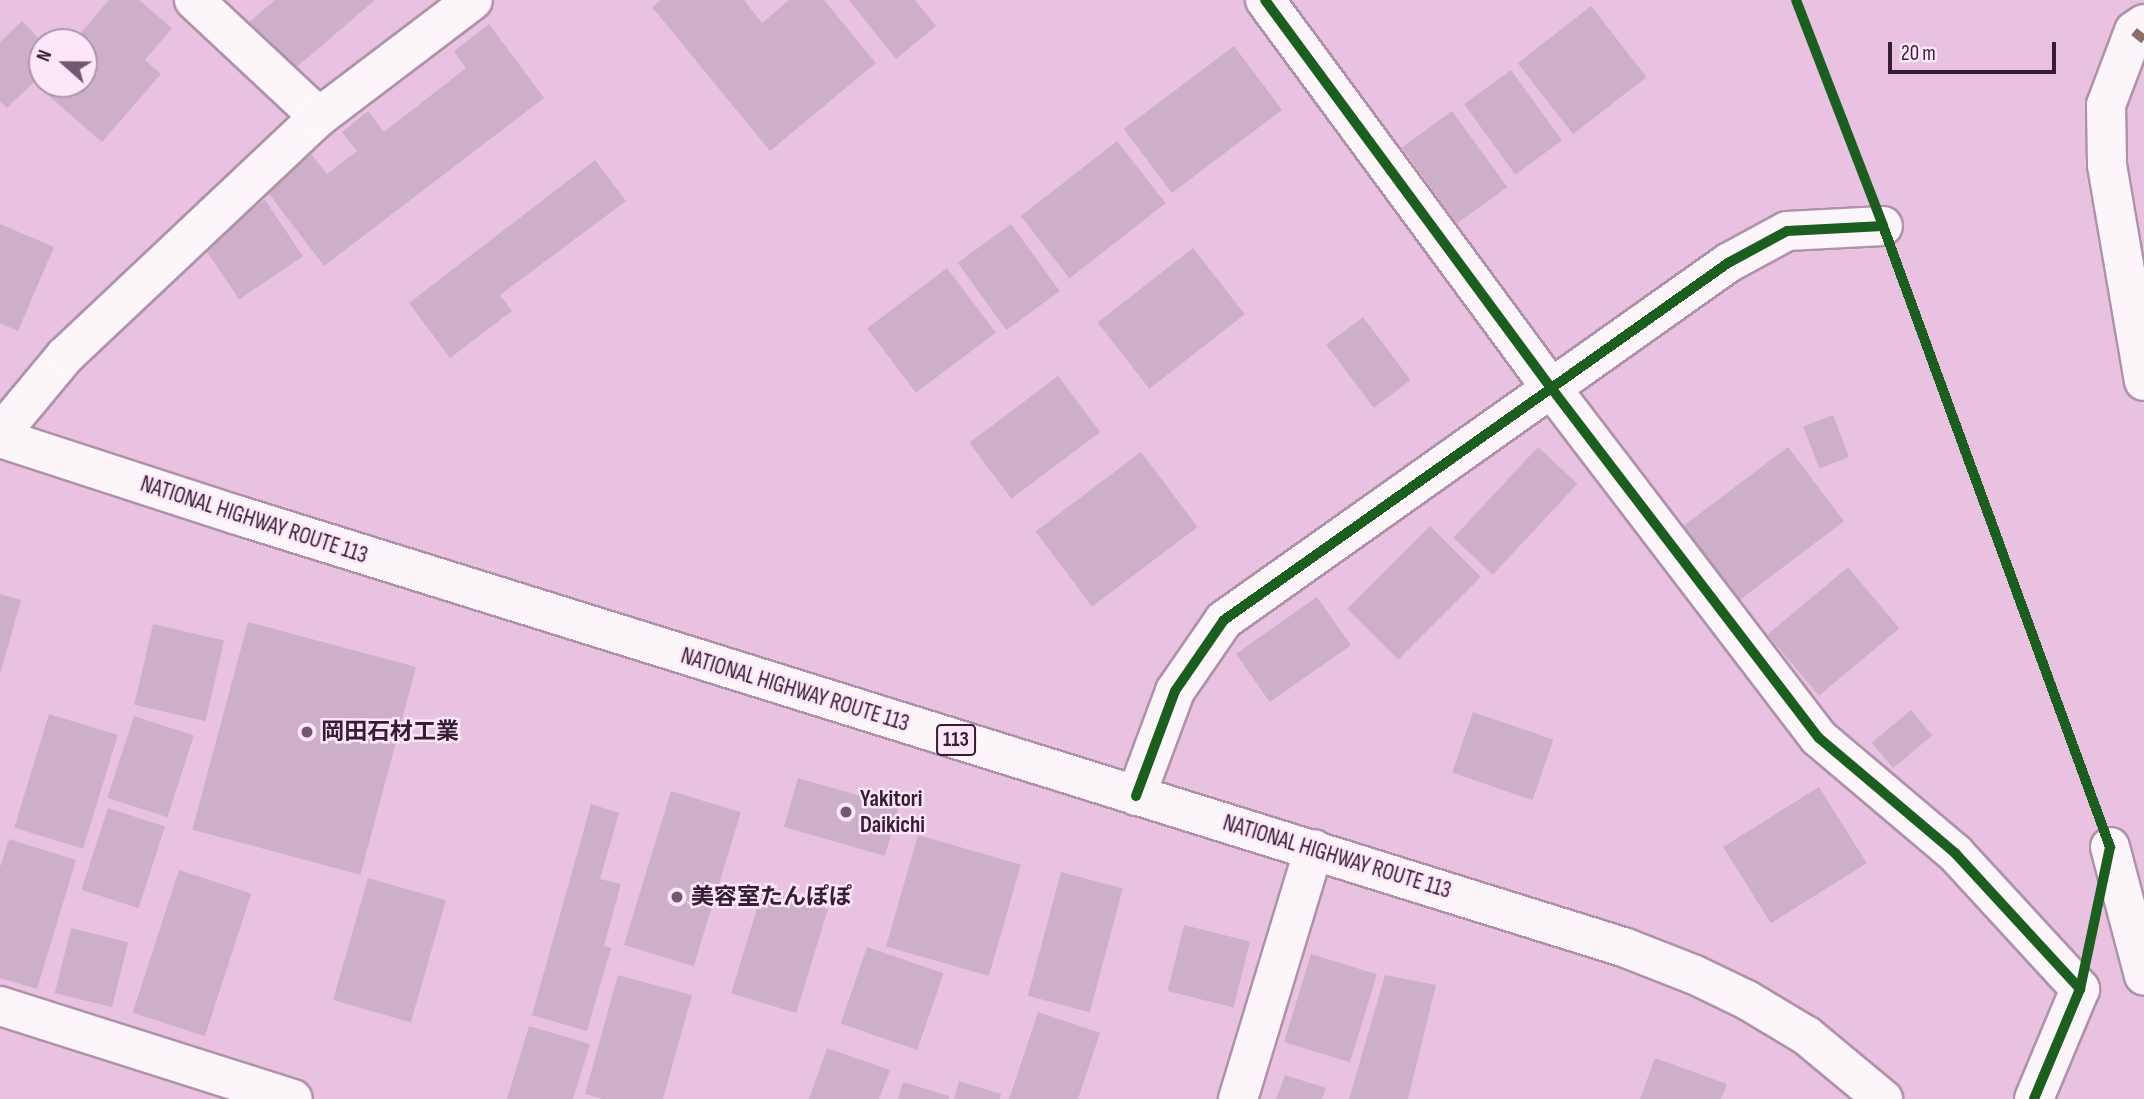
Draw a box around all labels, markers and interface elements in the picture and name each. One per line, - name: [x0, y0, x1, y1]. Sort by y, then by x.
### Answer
- north arrow: [28, 28, 98, 98]
- scale bar: [1892, 28, 2060, 72]
- text: 20 m: [1901, 41, 1936, 66]
- text: N: [32, 47, 57, 65]
- street label: NATIONAL HIGHWAY ROUTE 113: [137, 470, 371, 570]
- street label: NATIONAL HIGHWAY ROUTE 113: [678, 642, 912, 738]
- place label: 岡田石材工業: [321, 718, 459, 746]
- road number: 113: [935, 722, 977, 758]
- marker: 岡田石材工業: [299, 724, 315, 740]
- place label: Yakitori Daikichi: [860, 785, 925, 839]
- marker: Yakitori Daikichi: [838, 804, 854, 820]
- street label: NATIONAL HIGHWAY ROUTE 113: [1220, 809, 1454, 905]
- place label: 美容室たんぽぽ: [691, 883, 852, 911]
- marker: 美容室たんぽぽ: [669, 889, 685, 905]

